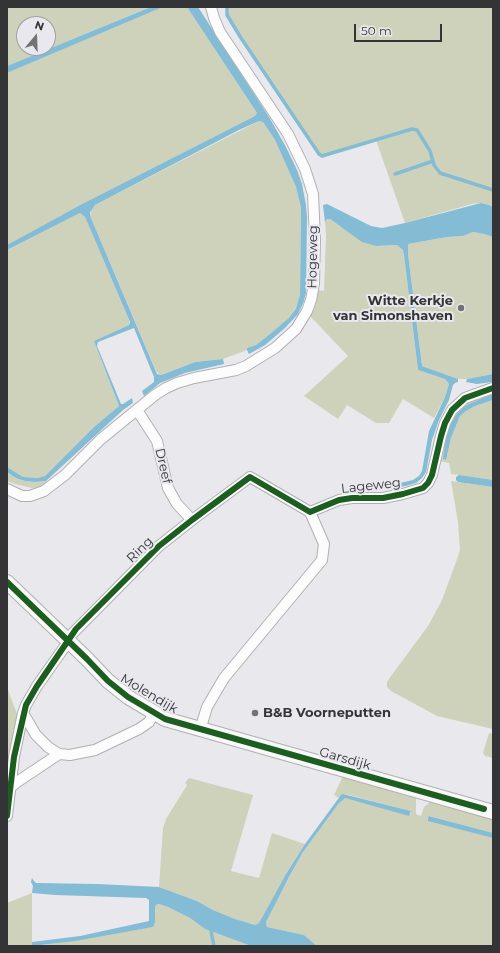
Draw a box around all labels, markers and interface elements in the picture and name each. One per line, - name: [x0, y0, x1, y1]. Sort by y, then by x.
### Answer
- north arrow: [16, 16, 56, 56]
- scale bar: [356, 16, 444, 42]
- text: N: [33, 18, 46, 34]
- text: 50 m: [361, 23, 392, 38]
- street label: Hogeweg: [305, 225, 321, 289]
- place label: Witte Kerkje van Simonshaven: [333, 293, 453, 324]
- marker: Witte Kerkje van Simonshaven: [456, 303, 466, 313]
- street label: Dreef: [151, 447, 175, 485]
- street label: Lageweg: [340, 475, 402, 497]
- street label: Ring: [124, 534, 156, 566]
- street label: Molendijk: [117, 671, 181, 717]
- place label: B&B Voorneputten: [263, 705, 391, 721]
- marker: B&B Voorneputten: [250, 708, 260, 718]
- street label: Garsdijk: [317, 744, 373, 774]

